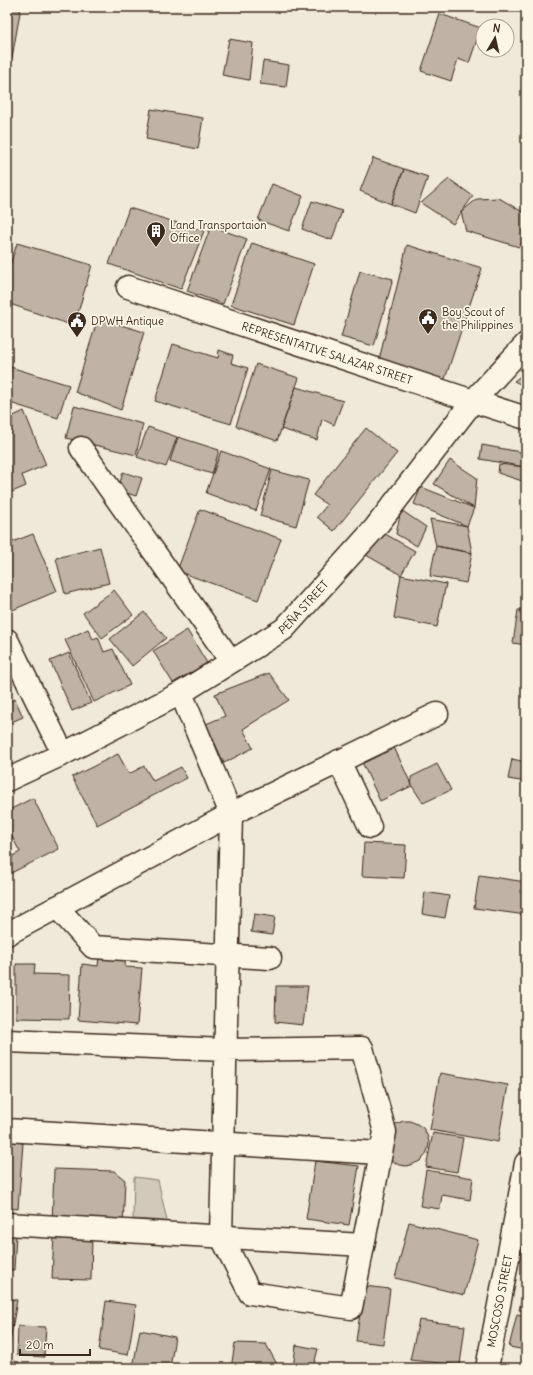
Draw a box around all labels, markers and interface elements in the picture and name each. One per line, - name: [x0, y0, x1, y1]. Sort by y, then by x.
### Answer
- north arrow: [475, 18, 515, 58]
- text: N: [492, 21, 501, 36]
- place label: Land Transportaion Office: [170, 218, 267, 245]
- building icon: Land Transportaion Office: [145, 220, 167, 248]
- place label: Boy Scout of the Philippines: [442, 305, 513, 332]
- public building icon: Boy Scout of the Philippines: [417, 307, 439, 335]
- public building icon: DPWH Antique: [66, 310, 88, 338]
- place label: DPWH Antique: [91, 314, 164, 328]
- street label: REPRESENTATIVE SALAZAR STREET: [240, 319, 414, 387]
- street label: PEÑA STREET: [276, 577, 332, 637]
- street label: MOSCOSO STREET: [484, 1254, 515, 1349]
- scale bar: [20, 1331, 90, 1357]
- text: 20 m: [26, 1337, 54, 1352]

